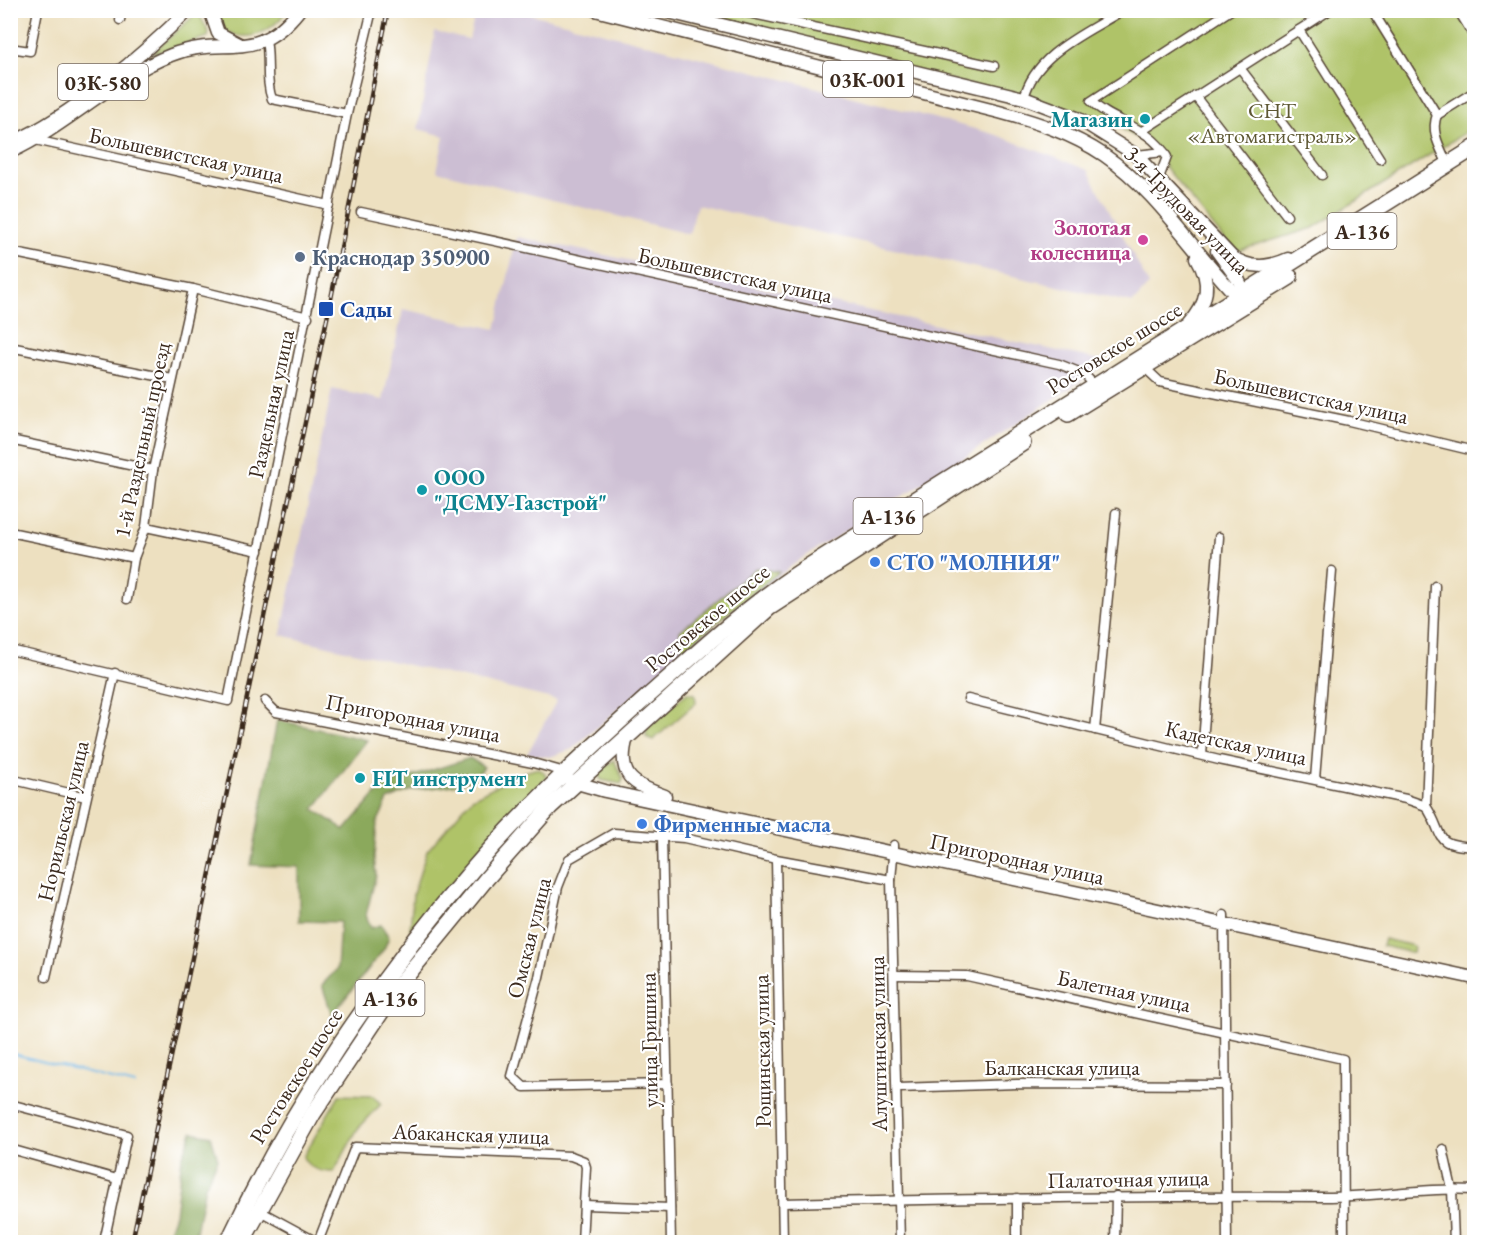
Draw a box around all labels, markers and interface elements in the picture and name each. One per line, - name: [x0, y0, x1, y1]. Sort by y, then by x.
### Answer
- road number: 03К-001: [823, 61, 913, 97]
- road number: 03К-580: [58, 64, 148, 100]
- park label: СНТ «Автомагистраль»: [1187, 96, 1357, 150]
- place label: Магазин: [1050, 105, 1133, 134]
- marker: Магазин: [1138, 112, 1152, 126]
- street label: Большевистская улица: [86, 120, 286, 190]
- street label: 3-я Трудовая улица: [1118, 140, 1256, 281]
- place label: Золотая колесница: [1030, 213, 1131, 267]
- road number: А-136: [1328, 213, 1396, 249]
- marker: Золотая колесница: [1136, 233, 1150, 247]
- street label: Большевистская улица: [635, 240, 835, 310]
- place label: Краснодар 350900: [312, 243, 490, 272]
- marker: Краснодар 350900: [293, 250, 307, 264]
- place label: Сады: [340, 295, 393, 324]
- street label: Ростовское шоссе: [1041, 295, 1188, 401]
- marker: Сады: [317, 300, 335, 318]
- street label: Раздельная улица: [241, 327, 301, 481]
- street label: 1-й Раздельный проезд: [107, 340, 177, 540]
- street label: Большевистская улица: [1211, 361, 1411, 431]
- place label: ООО "ДСМУ-Газстрой": [434, 463, 607, 517]
- marker: ООО "ДСМУ-Газстрой": [415, 483, 429, 497]
- road number: А-136: [854, 498, 922, 534]
- place label: СТО "МОЛНИЯ": [887, 548, 1060, 577]
- marker: СТО "МОЛНИЯ": [868, 555, 882, 569]
- street label: Ростовское шоссе: [639, 557, 776, 679]
- street label: Пригородная улица: [323, 687, 503, 749]
- street label: Кадетская улица: [1162, 714, 1310, 772]
- street label: Норильская улица: [30, 737, 96, 904]
- place label: FIT инструмент: [372, 764, 526, 793]
- marker: FIT инструмент: [353, 771, 367, 785]
- place label: Фирменные масла: [654, 810, 831, 839]
- marker: Фирменные масла: [635, 817, 649, 831]
- street label: Пригородная улица: [927, 826, 1107, 892]
- street label: Омская улица: [500, 874, 558, 1002]
- street label: Алуштинская улица: [862, 956, 894, 1133]
- street label: Балетная улица: [1055, 963, 1194, 1019]
- street label: улица Гришина: [633, 972, 665, 1108]
- street label: Рощинская улица: [746, 974, 778, 1128]
- road number: А-136: [356, 980, 424, 1016]
- street label: Ростовское шоссе: [243, 1002, 349, 1149]
- street label: Балканская улица: [984, 1053, 1140, 1082]
- street label: Абаканская улица: [391, 1117, 550, 1151]
- street label: Палаточная улица: [1047, 1163, 1209, 1195]

